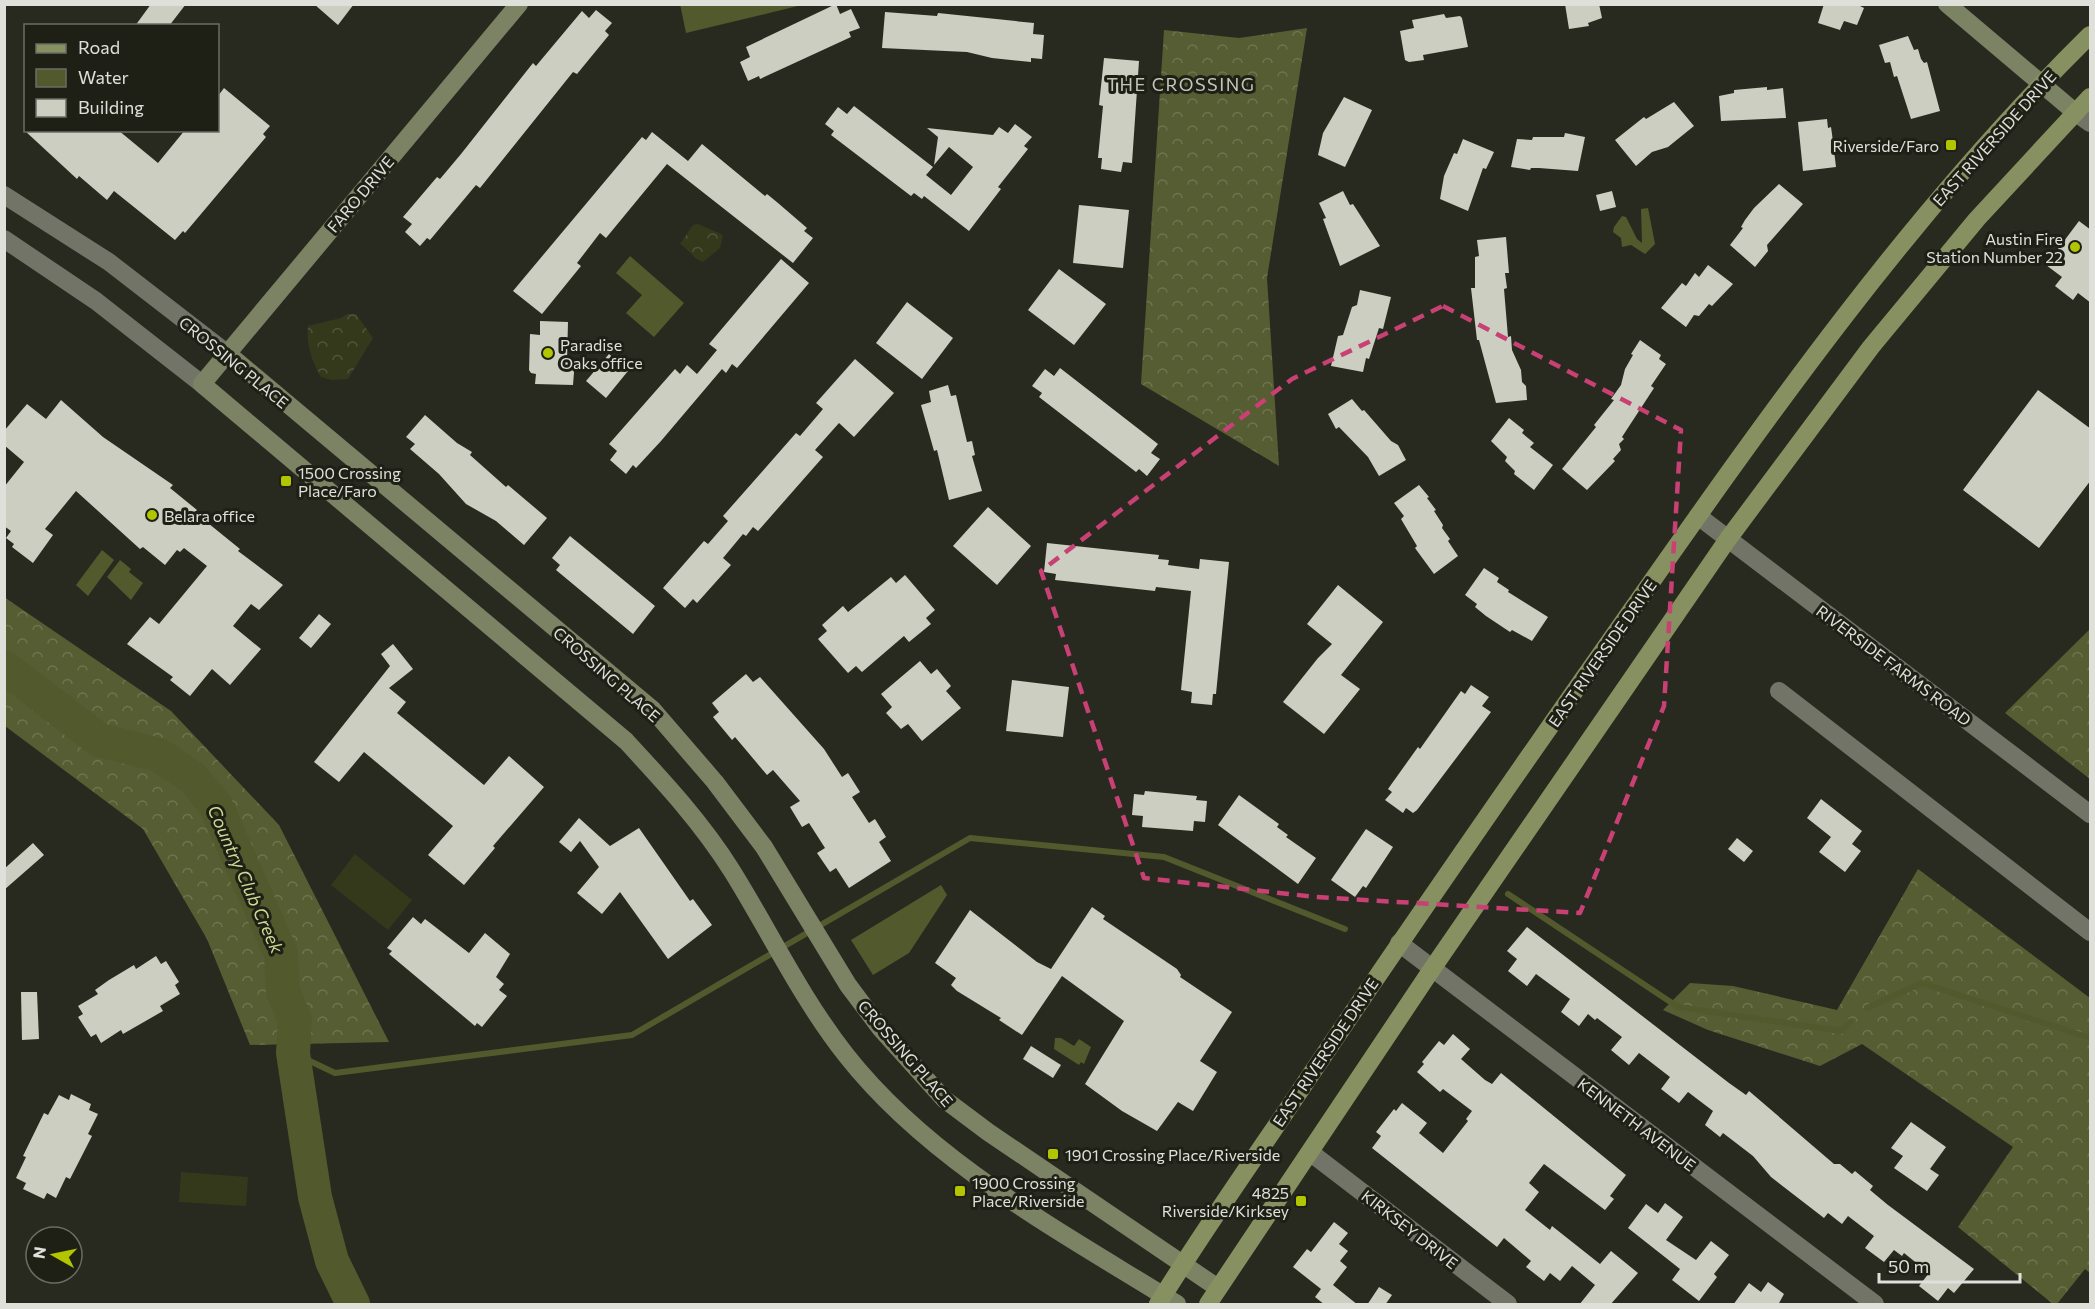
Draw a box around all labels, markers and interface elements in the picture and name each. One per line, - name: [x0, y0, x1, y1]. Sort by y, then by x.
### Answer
- legend: [24, 24, 219, 132]
- text: Road: [78, 36, 120, 58]
- text: Water: [78, 66, 129, 88]
- street label: EAST RIVERSIDE DRIVE: [1928, 67, 2060, 209]
- district label: THE CROSSING: [1107, 73, 1255, 95]
- text: Building: [78, 96, 144, 118]
- place label: Riverside/Faro: [1833, 136, 1939, 155]
- marker: Riverside/Faro: [1944, 138, 1958, 152]
- street label: FARO DRIVE: [323, 152, 397, 236]
- place label: Austin Fire Station Number 22: [1926, 229, 2063, 266]
- marker: Austin Fire Station Number 22: [2068, 240, 2082, 254]
- street label: CROSSING PLACE: [176, 312, 292, 412]
- place label: Paradise Oaks office: [560, 335, 643, 372]
- marker: Paradise Oaks office: [541, 346, 555, 360]
- place label: 1500 Crossing Place/Faro: [298, 463, 401, 500]
- marker: 1500 Crossing Place/Faro: [279, 474, 293, 488]
- place label: Belara office: [164, 506, 255, 525]
- marker: Belara office: [145, 508, 159, 522]
- street label: EAST RIVERSIDE DRIVE: [1544, 576, 1660, 730]
- street label: RIVERSIDE FARMS ROAD: [1813, 601, 1975, 729]
- street label: CROSSING PLACE: [550, 623, 664, 725]
- water label: Country Club Creek: [203, 802, 289, 958]
- street label: EAST RIVERSIDE DRIVE: [1268, 974, 1382, 1130]
- street label: CROSSING PLACE: [855, 996, 957, 1110]
- street label: KENNETH AVENUE: [1574, 1073, 1700, 1175]
- place label: 1901 Crossing Place/Riverside: [1065, 1145, 1280, 1164]
- marker: 1901 Crossing Place/Riverside: [1046, 1147, 1060, 1161]
- place label: 1900 Crossing Place/Riverside: [972, 1173, 1084, 1210]
- place label: 4825 Riverside/Kirksey: [1162, 1183, 1289, 1220]
- marker: 1900 Crossing Place/Riverside: [953, 1184, 967, 1198]
- street label: KIRKSEY DRIVE: [1358, 1186, 1462, 1272]
- marker: 4825 Riverside/Kirksey: [1294, 1194, 1308, 1208]
- north arrow: [24, 1225, 84, 1285]
- text: N: [28, 1245, 49, 1260]
- scale bar: [1879, 1246, 2020, 1284]
- text: 50 m: [1888, 1255, 1929, 1277]

